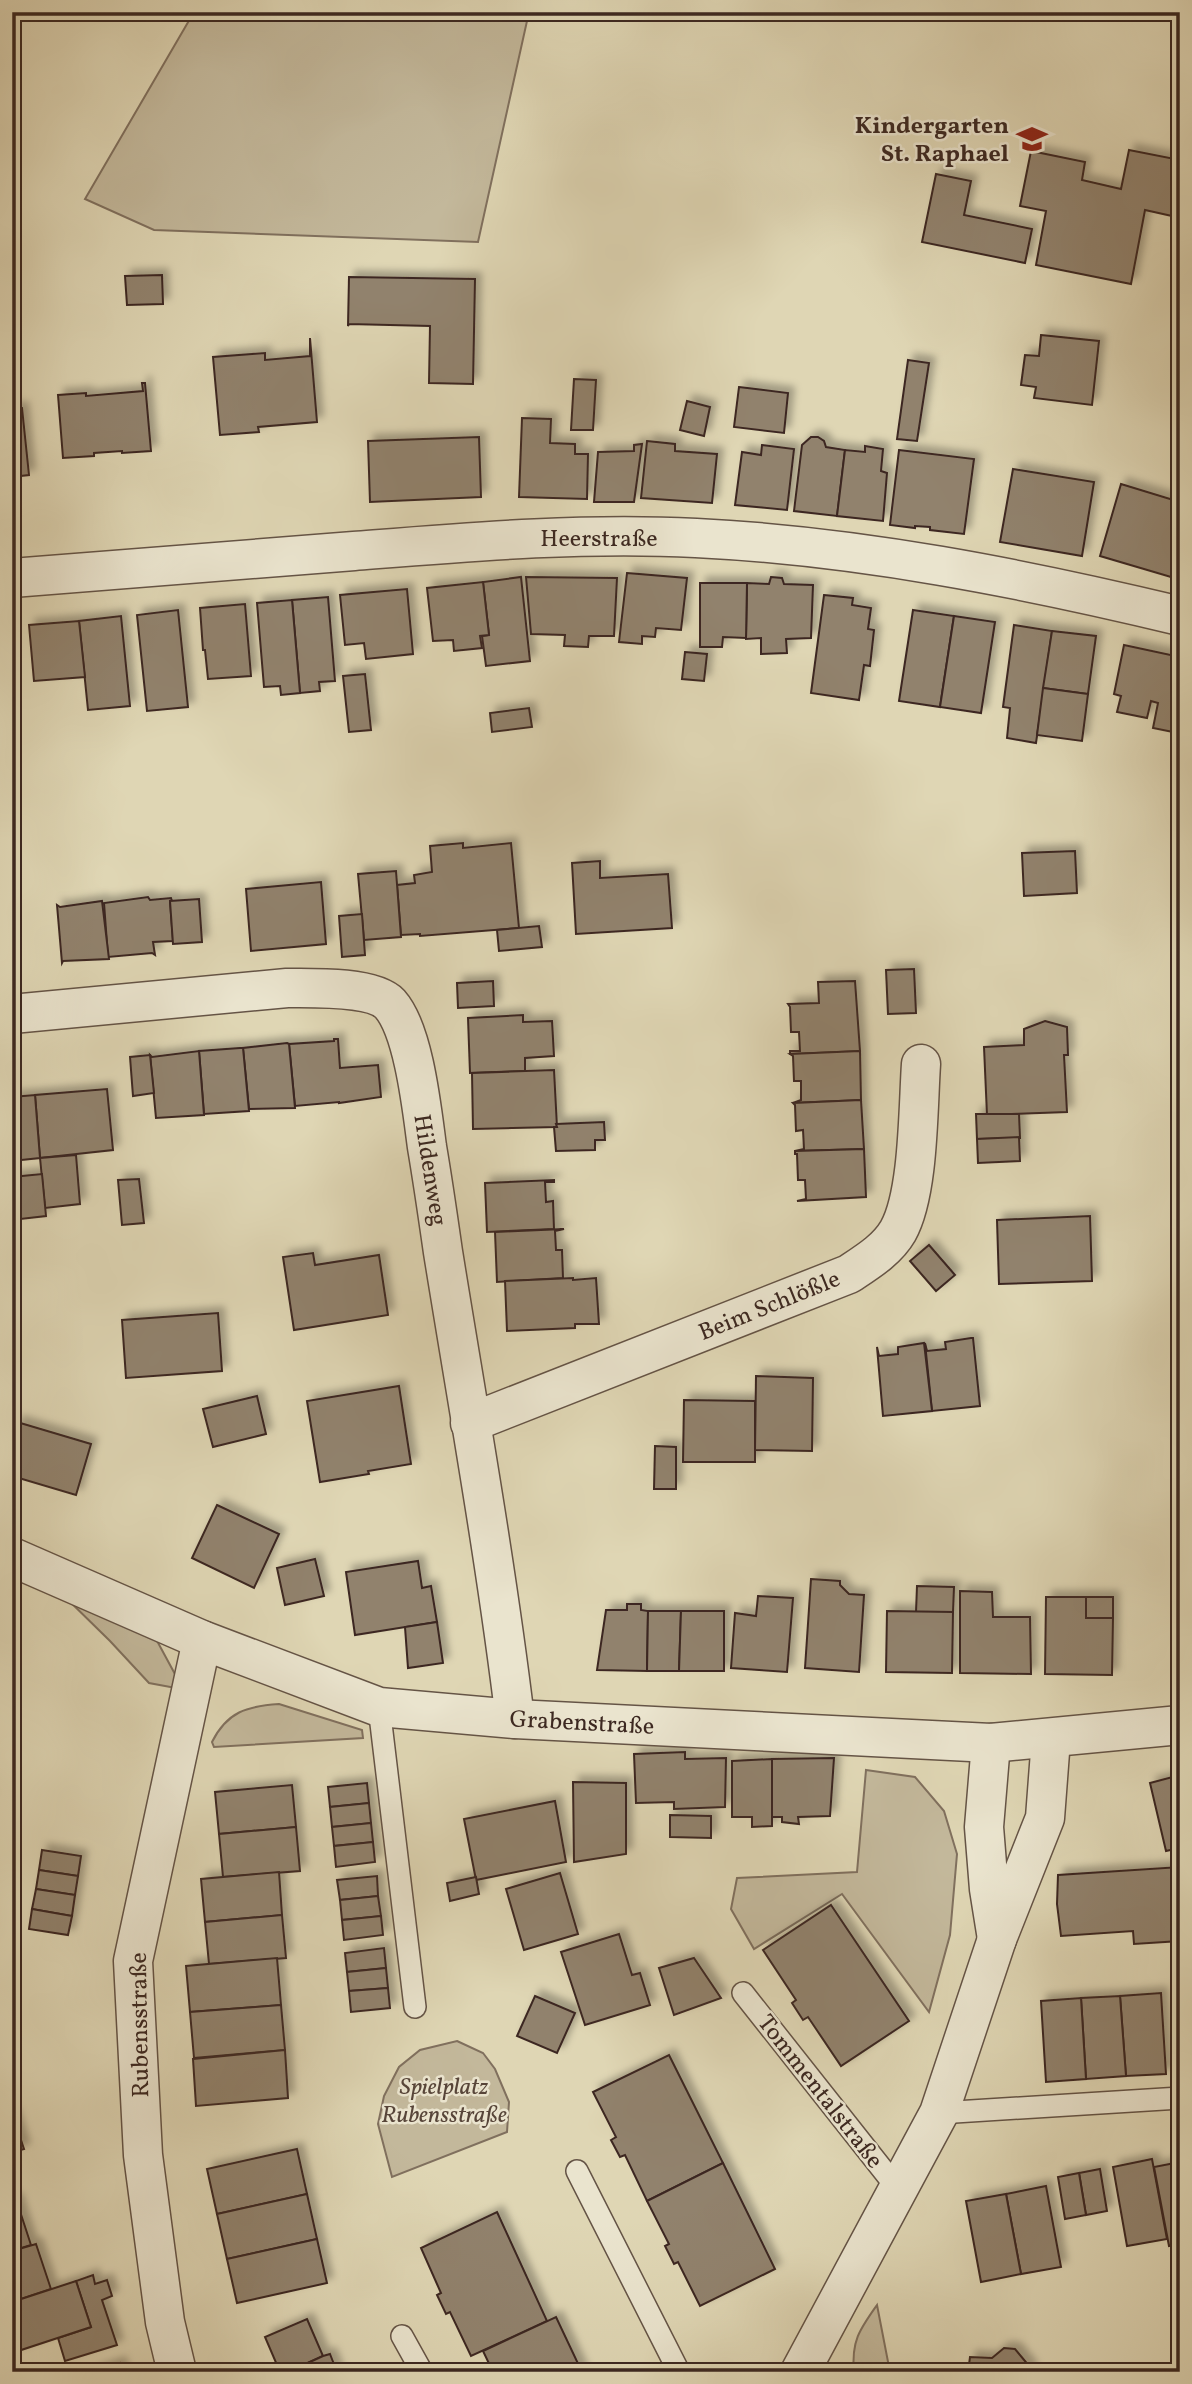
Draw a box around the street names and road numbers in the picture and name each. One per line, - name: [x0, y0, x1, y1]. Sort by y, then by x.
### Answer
- street label: Heerstraße: [540, 523, 658, 557]
- street label: Hildenweg: [403, 1112, 455, 1229]
- street label: Beim Schlößle: [694, 1263, 846, 1351]
- street label: Grabenstraße: [509, 1703, 655, 1745]
- street label: Rubensstraße: [123, 1952, 159, 2098]
- street label: Tommentalstraße: [748, 2008, 890, 2176]

